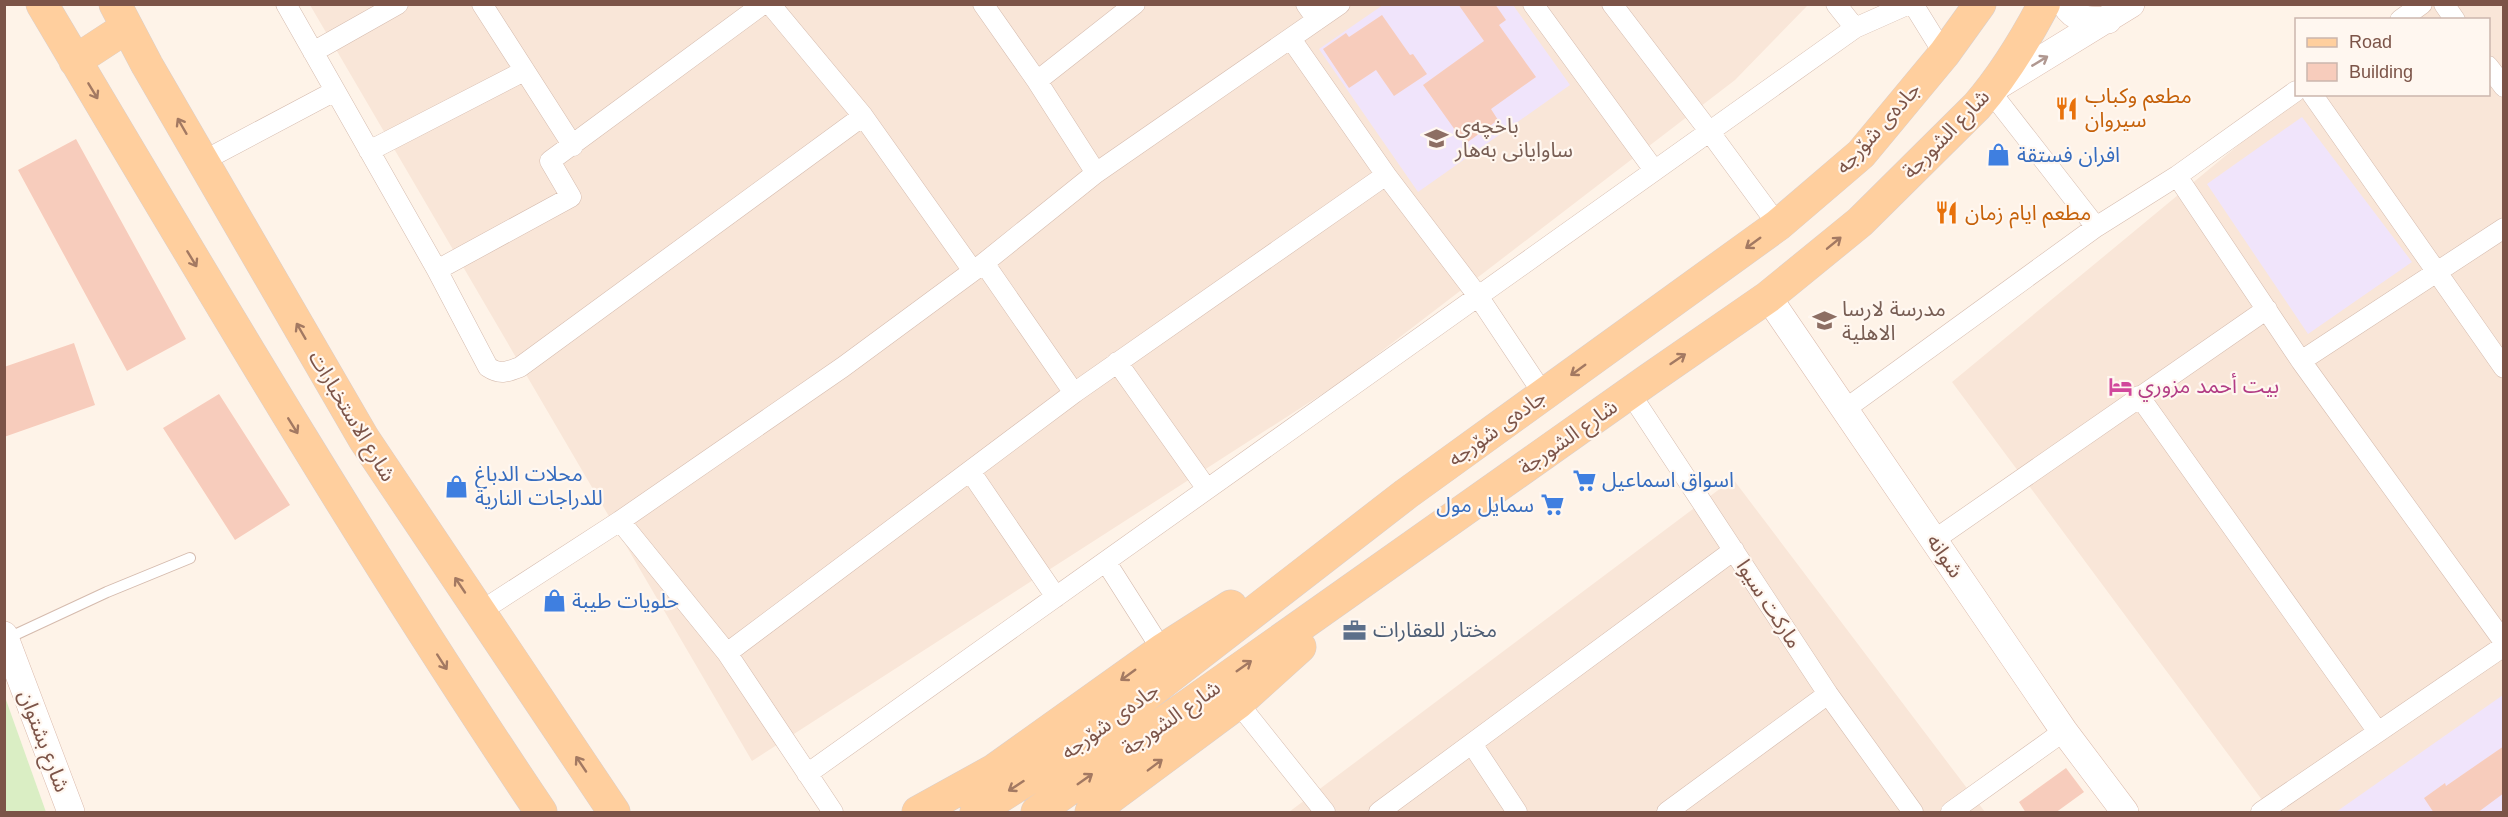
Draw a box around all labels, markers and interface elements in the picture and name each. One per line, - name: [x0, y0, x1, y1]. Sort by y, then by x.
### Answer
- legend: [2295, 18, 2490, 96]
- text: Road: [2349, 32, 2392, 52]
- one-way arrow: [2031, 55, 2048, 67]
- text: Building: [2349, 62, 2413, 82]
- street label: جادەی شۆرجە: [1831, 77, 1925, 179]
- one-way arrow: [87, 82, 99, 99]
- place label: مطعم وكباب سيروان: [2085, 84, 2192, 132]
- street label: شارع الشورجة: [1898, 85, 1997, 186]
- restaurant icon: مطعم وكباب سيروان: [2054, 95, 2080, 121]
- place label: باخچەی ساوایانی بەهار: [1454, 114, 1573, 162]
- one-way arrow: [176, 118, 188, 135]
- school or university icon: باخچەی ساوایانی بەهار: [1424, 125, 1450, 151]
- shop icon: افران فستقة: [1986, 142, 2012, 168]
- place label: افران فستقة: [2017, 143, 2120, 167]
- restaurant icon: مطعم ايام زمان: [1934, 200, 1960, 226]
- place label: مطعم ايام زمان: [1965, 201, 2091, 229]
- one-way arrow: [1826, 236, 1841, 250]
- one-way arrow: [1745, 237, 1761, 249]
- one-way arrow: [186, 250, 198, 267]
- place label: مدرسة لارسا الاهلية: [1842, 297, 1946, 344]
- school or university icon: مدرسة لارسا الاهلية: [1811, 308, 1837, 334]
- one-way arrow: [295, 323, 307, 340]
- street label: شارع الاستخبارات: [301, 346, 400, 487]
- one-way arrow: [1669, 353, 1686, 365]
- one-way arrow: [1570, 364, 1586, 376]
- hotel icon: بيت أحمد مزوري: [2107, 373, 2133, 399]
- place label: بيت أحمد مزوري: [2138, 373, 2279, 402]
- street label: جادەی شۆرجە: [1444, 385, 1550, 471]
- street label: شارع الشورجة: [1514, 394, 1623, 482]
- one-way arrow: [287, 417, 300, 434]
- place label: محلات الدباغ للدراجات النارية: [475, 462, 603, 510]
- supermarket icon: اسواق اسماعيل: [1571, 467, 1597, 493]
- place label: اسواق اسماعيل: [1602, 468, 1734, 492]
- shop icon: محلات الدباغ للدراجات النارية: [444, 473, 470, 499]
- supermarket icon: سمايل مول: [1539, 492, 1565, 518]
- place label: سمايل مول: [1436, 493, 1534, 517]
- street label: شوانە: [1922, 530, 1968, 582]
- street label: مارکت سیوا: [1732, 555, 1806, 653]
- one-way arrow: [454, 578, 466, 594]
- shop icon: حلويات طيبة: [541, 588, 567, 614]
- place label: حلويات طيبة: [572, 589, 679, 613]
- office icon: مختار للعقارات: [1342, 617, 1368, 643]
- place label: مختار للعقارات: [1373, 618, 1497, 642]
- one-way arrow: [436, 653, 448, 670]
- one-way arrow: [1236, 660, 1252, 672]
- one-way arrow: [1121, 669, 1137, 681]
- street label: شارع الشورجة: [1117, 675, 1226, 763]
- street label: جادەی شۆرجە: [1057, 678, 1163, 764]
- street label: شارع بشتوان: [11, 687, 74, 797]
- one-way arrow: [575, 756, 587, 773]
- one-way arrow: [1147, 759, 1163, 771]
- one-way arrow: [1077, 773, 1093, 785]
- one-way arrow: [1008, 780, 1025, 793]

